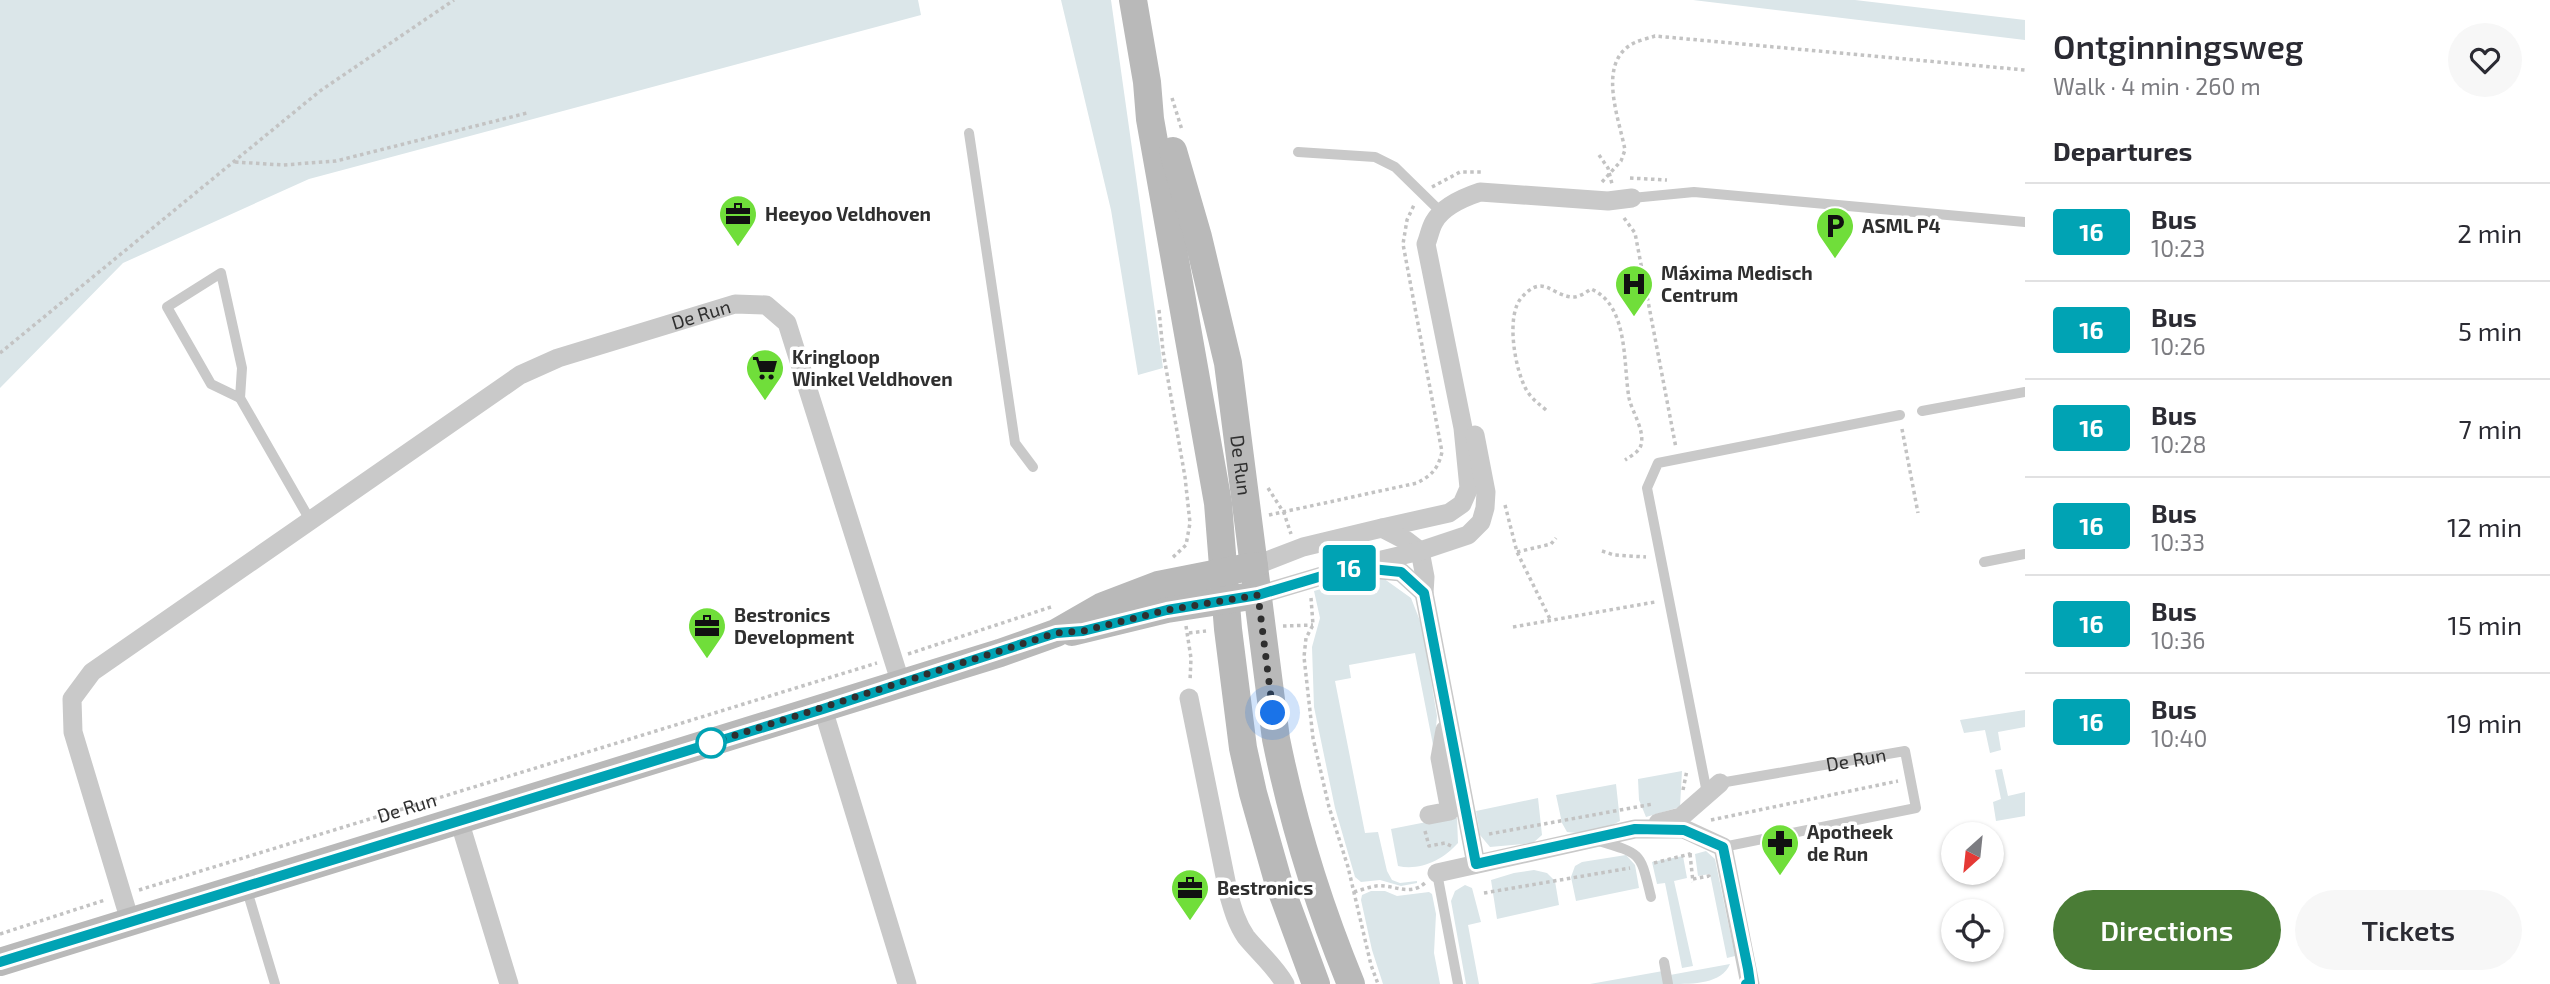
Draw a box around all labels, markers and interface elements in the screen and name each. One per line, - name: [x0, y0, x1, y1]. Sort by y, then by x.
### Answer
- button: heart: [2448, 23, 2522, 97]
- text: Ontginningsweg: [2053, 26, 2304, 66]
- text: Walk · 4 min · 260 m: [2053, 72, 2261, 100]
- text: Departures: [2053, 135, 2192, 166]
- office icon: Heeyoo Veldhoven: [717, 193, 759, 248]
- place label: Heeyoo Veldhoven: [765, 202, 931, 226]
- text: Bus: [2151, 203, 2197, 234]
- parking icon: ASML P4: [1814, 205, 1856, 260]
- place label: ASML P4: [1862, 214, 1941, 237]
- text: 16: [2079, 217, 2104, 246]
- text: 2 min: [2457, 217, 2522, 248]
- text: 10:23: [2151, 234, 2205, 262]
- place label: Máxima Medisch Centrum: [1661, 261, 1813, 306]
- hospital icon: Máxima Medisch Centrum: [1613, 263, 1655, 318]
- street label: De Run: [668, 294, 733, 334]
- text: Bus: [2151, 301, 2197, 332]
- text: 16: [2079, 315, 2104, 344]
- text: 5 min: [2458, 315, 2522, 346]
- text: 10:26: [2151, 332, 2206, 360]
- place label: Kringloop Winkel Veldhoven: [792, 345, 953, 390]
- supermarket icon: Kringloop Winkel Veldhoven: [744, 347, 786, 402]
- text: Bus: [2151, 399, 2197, 430]
- text: 16: [2079, 413, 2104, 442]
- text: 7 min: [2459, 413, 2522, 444]
- text: 10:28: [2151, 430, 2206, 458]
- street label: De Run: [1226, 433, 1257, 497]
- text: Bus: [2151, 497, 2197, 528]
- text: 16: [2079, 511, 2104, 540]
- text: 12 min: [2447, 511, 2522, 542]
- text: 10:33: [2151, 528, 2205, 556]
- line badge: 16: [1318, 545, 1380, 591]
- text: 16: [1337, 553, 1361, 582]
- text: Bus: [2151, 595, 2197, 626]
- place label: Bestronics Development: [734, 603, 855, 648]
- office icon: Bestronics Development: [686, 605, 728, 660]
- text: 16: [2079, 609, 2104, 638]
- text: 15 min: [2448, 609, 2522, 640]
- text: 10:36: [2151, 626, 2205, 654]
- text: Bus: [2151, 693, 2197, 724]
- your location: [1255, 695, 1290, 730]
- text: 16: [2079, 707, 2104, 736]
- text: 19 min: [2447, 707, 2522, 738]
- text: 10:40: [2151, 724, 2207, 752]
- unlabelled marker: [696, 728, 726, 758]
- street label: De Run: [1824, 742, 1888, 775]
- street label: De Run: [374, 787, 439, 827]
- place label: Apotheek de Run: [1807, 820, 1894, 865]
- pharmacy icon: Apotheek de Run: [1759, 822, 1801, 877]
- north arrow: [1941, 822, 2004, 886]
- map controls: [1941, 822, 2004, 962]
- office icon: Bestronics: [1169, 867, 1211, 922]
- place label: Bestronics: [1217, 876, 1313, 899]
- button: Directions: [2053, 890, 2281, 970]
- button: Tickets: [2295, 890, 2522, 970]
- button: locate: [1941, 899, 2004, 962]

